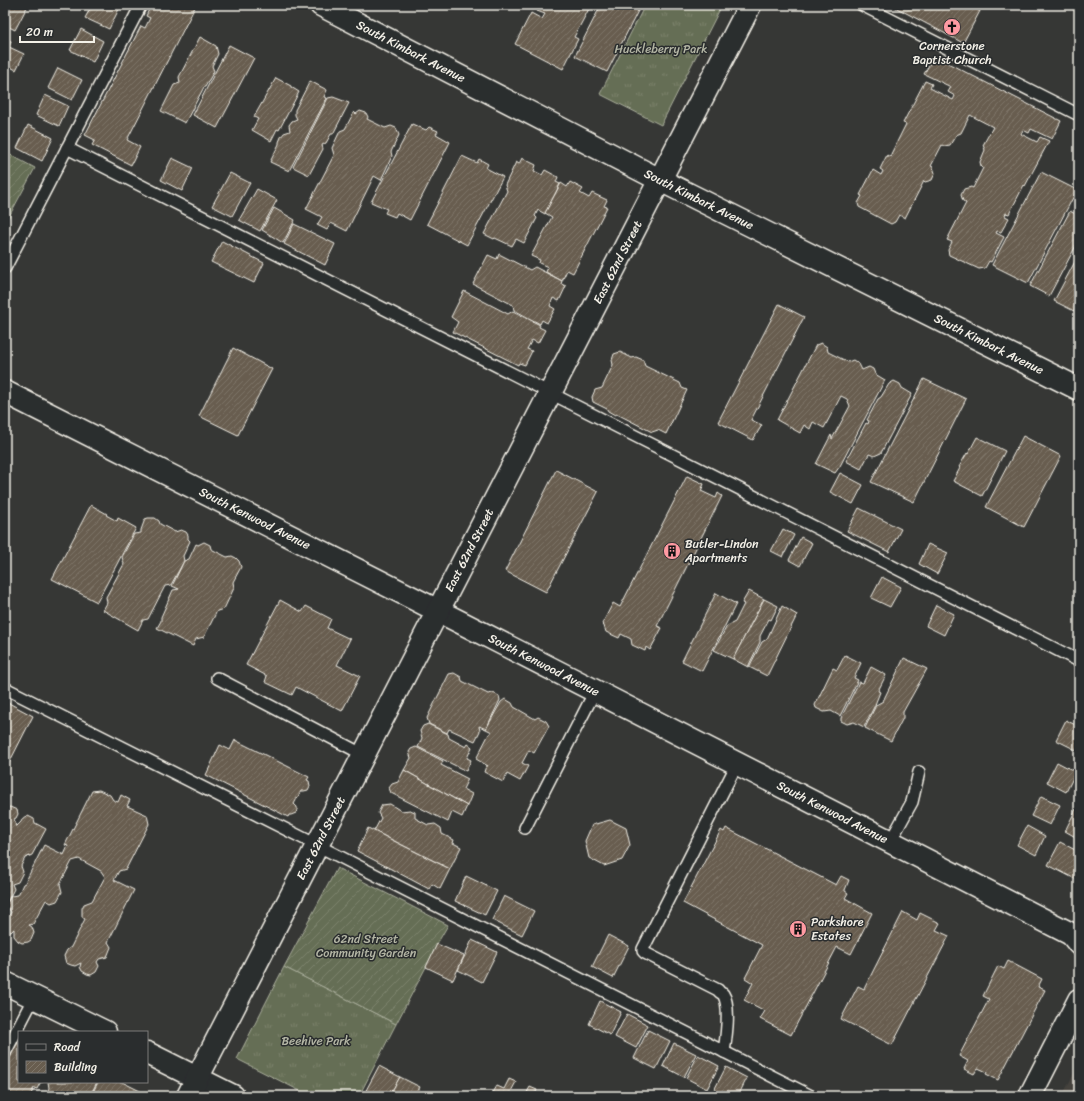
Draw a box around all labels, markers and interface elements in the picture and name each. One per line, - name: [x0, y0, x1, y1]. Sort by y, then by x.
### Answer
- street label: South Kimbark Avenue: [352, 14, 469, 89]
- church icon: Cornerstone Baptist Church: [942, 17, 962, 37]
- scale bar: [20, 18, 94, 44]
- text: 20 m: [26, 21, 53, 43]
- place label: Cornerstone Baptist Church: [912, 35, 992, 71]
- park label: Huckleberry Park: [614, 38, 708, 60]
- street label: South Kimbark Avenue: [640, 163, 758, 236]
- street label: East 62nd Street: [587, 216, 648, 308]
- street label: South Kimbark Avenue: [930, 307, 1048, 381]
- street label: South Kenwood Avenue: [195, 481, 315, 556]
- street label: East 62nd Street: [438, 504, 500, 596]
- place label: Butler-Lindon Apartments: [684, 533, 759, 569]
- building icon: Butler-Lindon Apartments: [662, 541, 682, 561]
- street label: South Kenwood Avenue: [484, 627, 604, 703]
- street label: South Kenwood Avenue: [773, 774, 892, 850]
- street label: East 62nd Street: [290, 792, 352, 884]
- place label: Parkshore Estates: [811, 911, 864, 947]
- building icon: Parkshore Estates: [788, 919, 808, 939]
- park label: 62nd Street Community Garden: [316, 928, 417, 964]
- park label: Beehive Park: [282, 1030, 351, 1052]
- legend: [18, 1031, 148, 1083]
- text: Road: [54, 1036, 81, 1058]
- text: Building: [54, 1056, 97, 1078]

